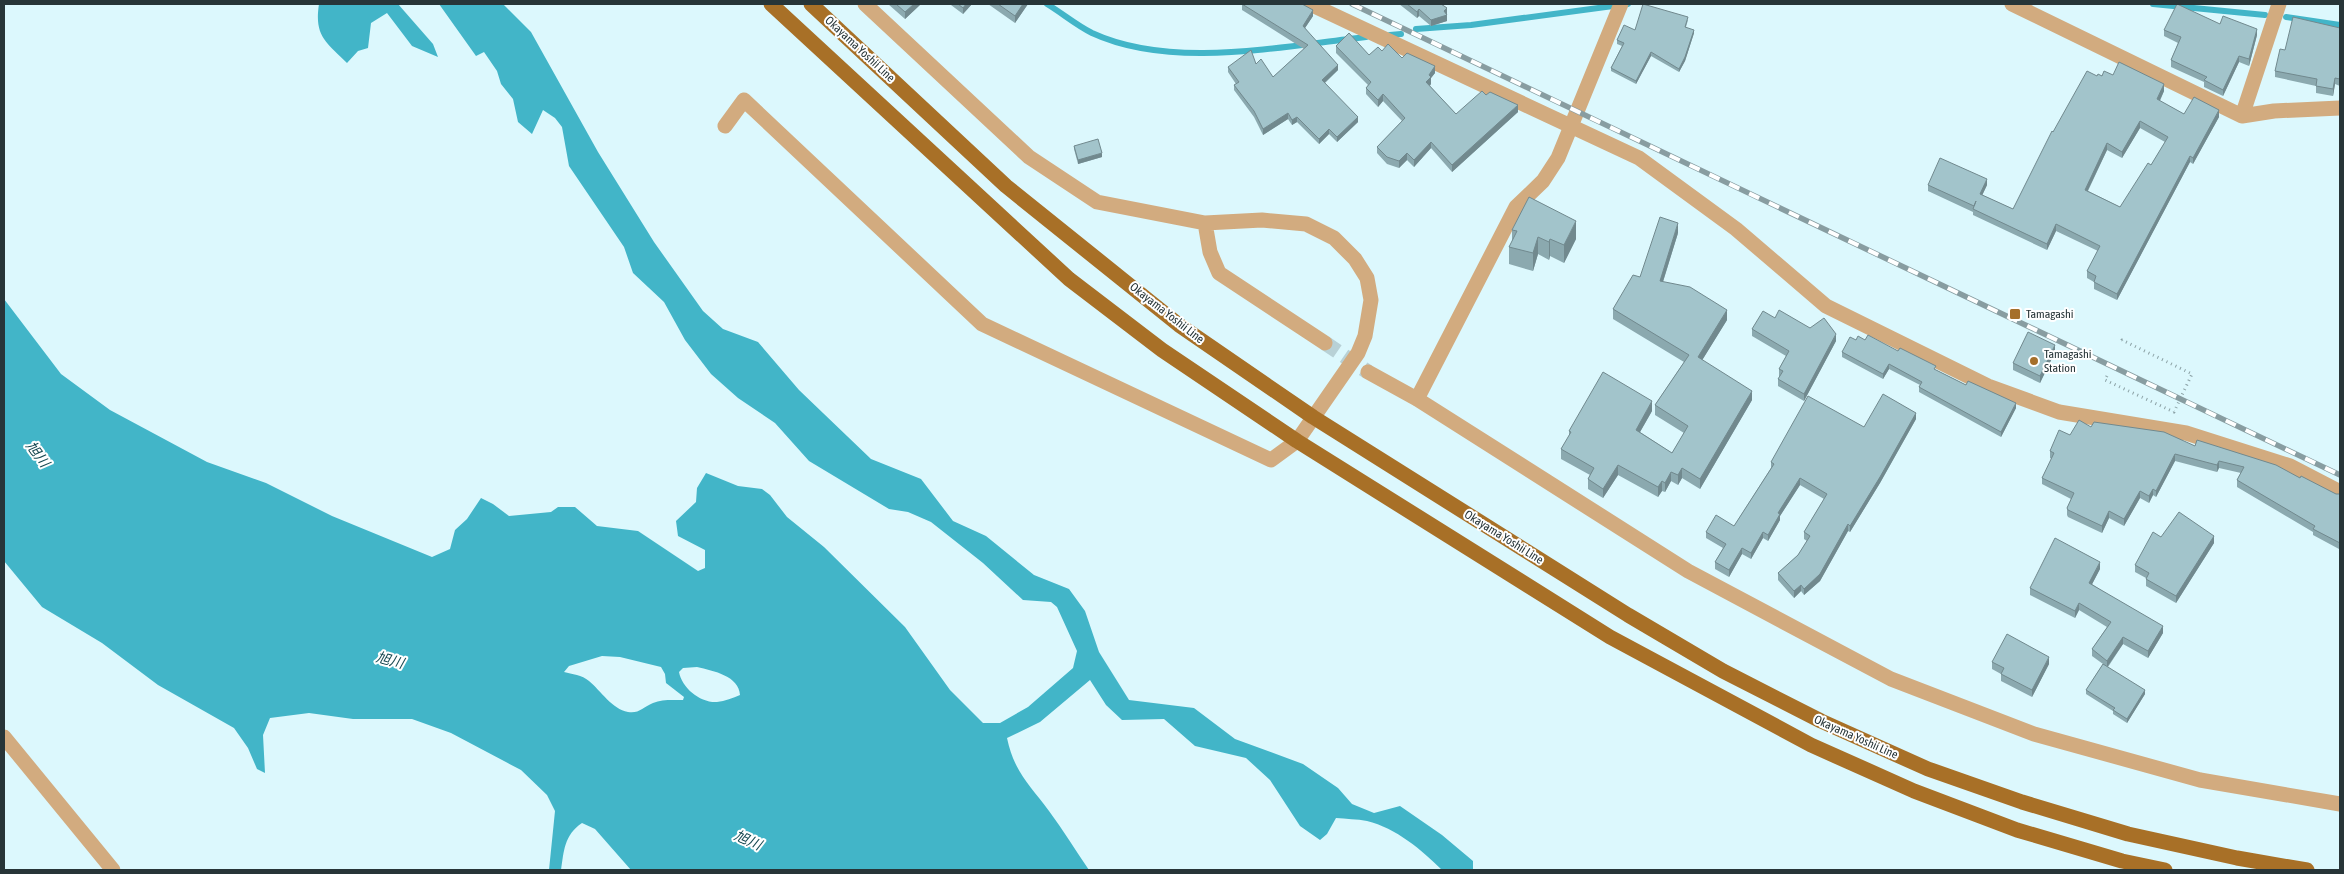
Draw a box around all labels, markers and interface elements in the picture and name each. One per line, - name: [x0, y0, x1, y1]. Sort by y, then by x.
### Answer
- street label: Okayama Yoshii Line: [822, 13, 898, 85]
- street label: Okayama Yoshii Line: [1127, 280, 1207, 346]
- marker: Tamagashi: [2008, 307, 2022, 321]
- place label: Tamagashi: [2026, 307, 2074, 321]
- place label: Tamagashi Station: [2044, 347, 2092, 375]
- marker: Tamagashi Station: [2028, 355, 2040, 367]
- water label: 旭川: [23, 438, 54, 472]
- street label: Okayama Yoshii Line: [1462, 507, 1546, 567]
- water label: 旭川: [374, 649, 408, 672]
- street label: Okayama Yoshii Line: [1812, 712, 1900, 762]
- water label: 旭川: [732, 827, 766, 854]

